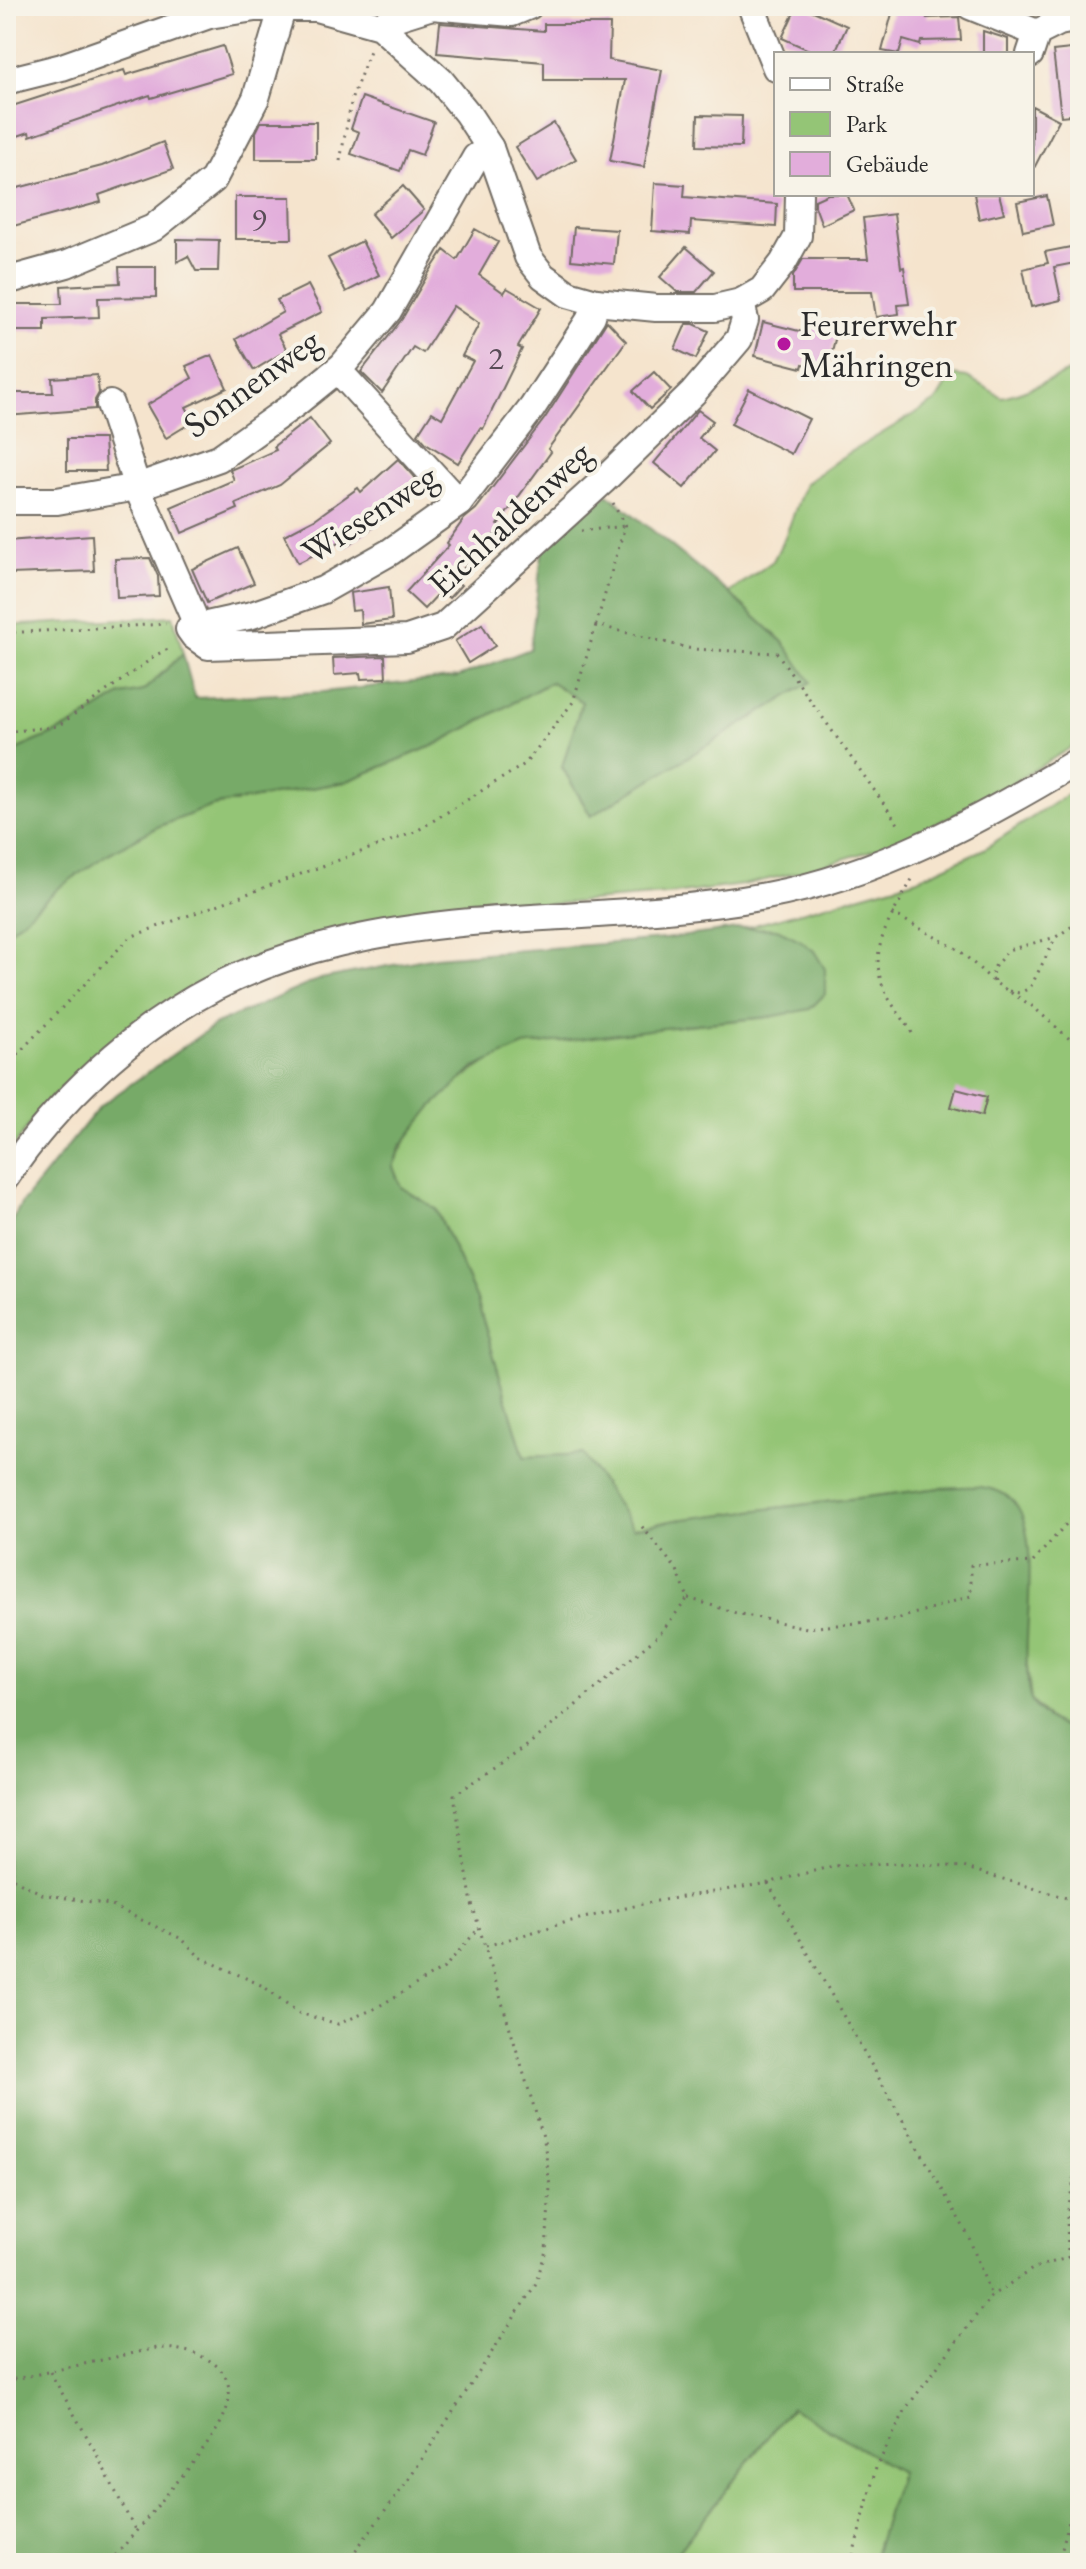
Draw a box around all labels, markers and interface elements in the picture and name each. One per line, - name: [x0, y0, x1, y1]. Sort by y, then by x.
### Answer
- legend: [774, 52, 1034, 196]
- text: Straße: [846, 68, 904, 99]
- text: Park: [846, 108, 888, 139]
- text: Gebäude: [846, 148, 928, 179]
- house number: 9: [251, 198, 267, 240]
- place label: Feurerwehr Mähringen: [800, 300, 957, 388]
- street label: Sonnenweg: [173, 317, 329, 448]
- marker: Feurerwehr Mähringen: [775, 335, 793, 353]
- house number: 2: [488, 337, 504, 379]
- street label: Eichhaldenweg: [417, 430, 602, 606]
- street label: Wiesenweg: [293, 452, 446, 575]

